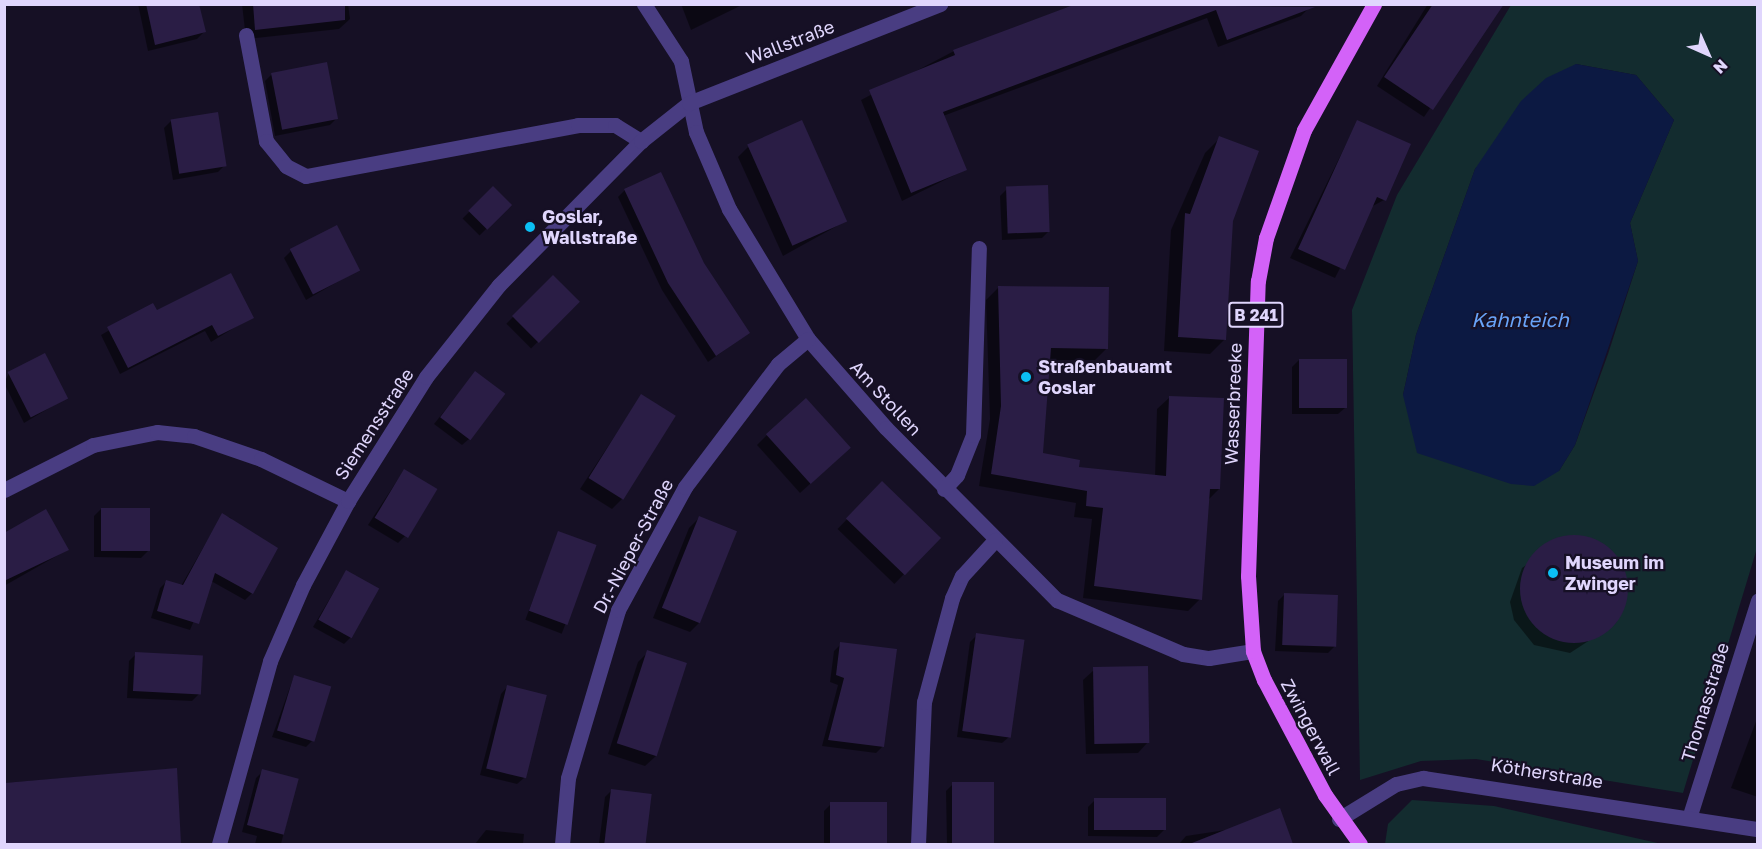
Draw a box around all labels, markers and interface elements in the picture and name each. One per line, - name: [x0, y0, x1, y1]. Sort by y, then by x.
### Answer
- street label: Wallstraße: [743, 15, 837, 69]
- north arrow: [1678, 24, 1738, 84]
- text: N: [1709, 55, 1732, 78]
- place label: Goslar, Wallstraße: [542, 206, 637, 248]
- marker: Goslar, Wallstraße: [523, 220, 537, 234]
- road number: B 241: [1228, 302, 1284, 328]
- water label: Kahnteich: [1471, 307, 1569, 331]
- street label: Wasserbreeke: [1220, 343, 1246, 465]
- street label: Am Stollen: [846, 356, 926, 440]
- place label: Straßenbauamt Goslar: [1038, 356, 1172, 398]
- street label: Siemensstraße: [330, 364, 418, 484]
- marker: Straßenbauamt Goslar: [1019, 370, 1033, 384]
- street label: Dr.-Nieper-Straße: [588, 475, 678, 617]
- place label: Museum im Zwinger: [1565, 552, 1664, 594]
- marker: Museum im Zwinger: [1546, 566, 1560, 580]
- street label: Thomasstraße: [1677, 640, 1733, 764]
- street label: Zwingerwall: [1277, 675, 1345, 779]
- street label: Kötherstraße: [1489, 753, 1605, 793]

